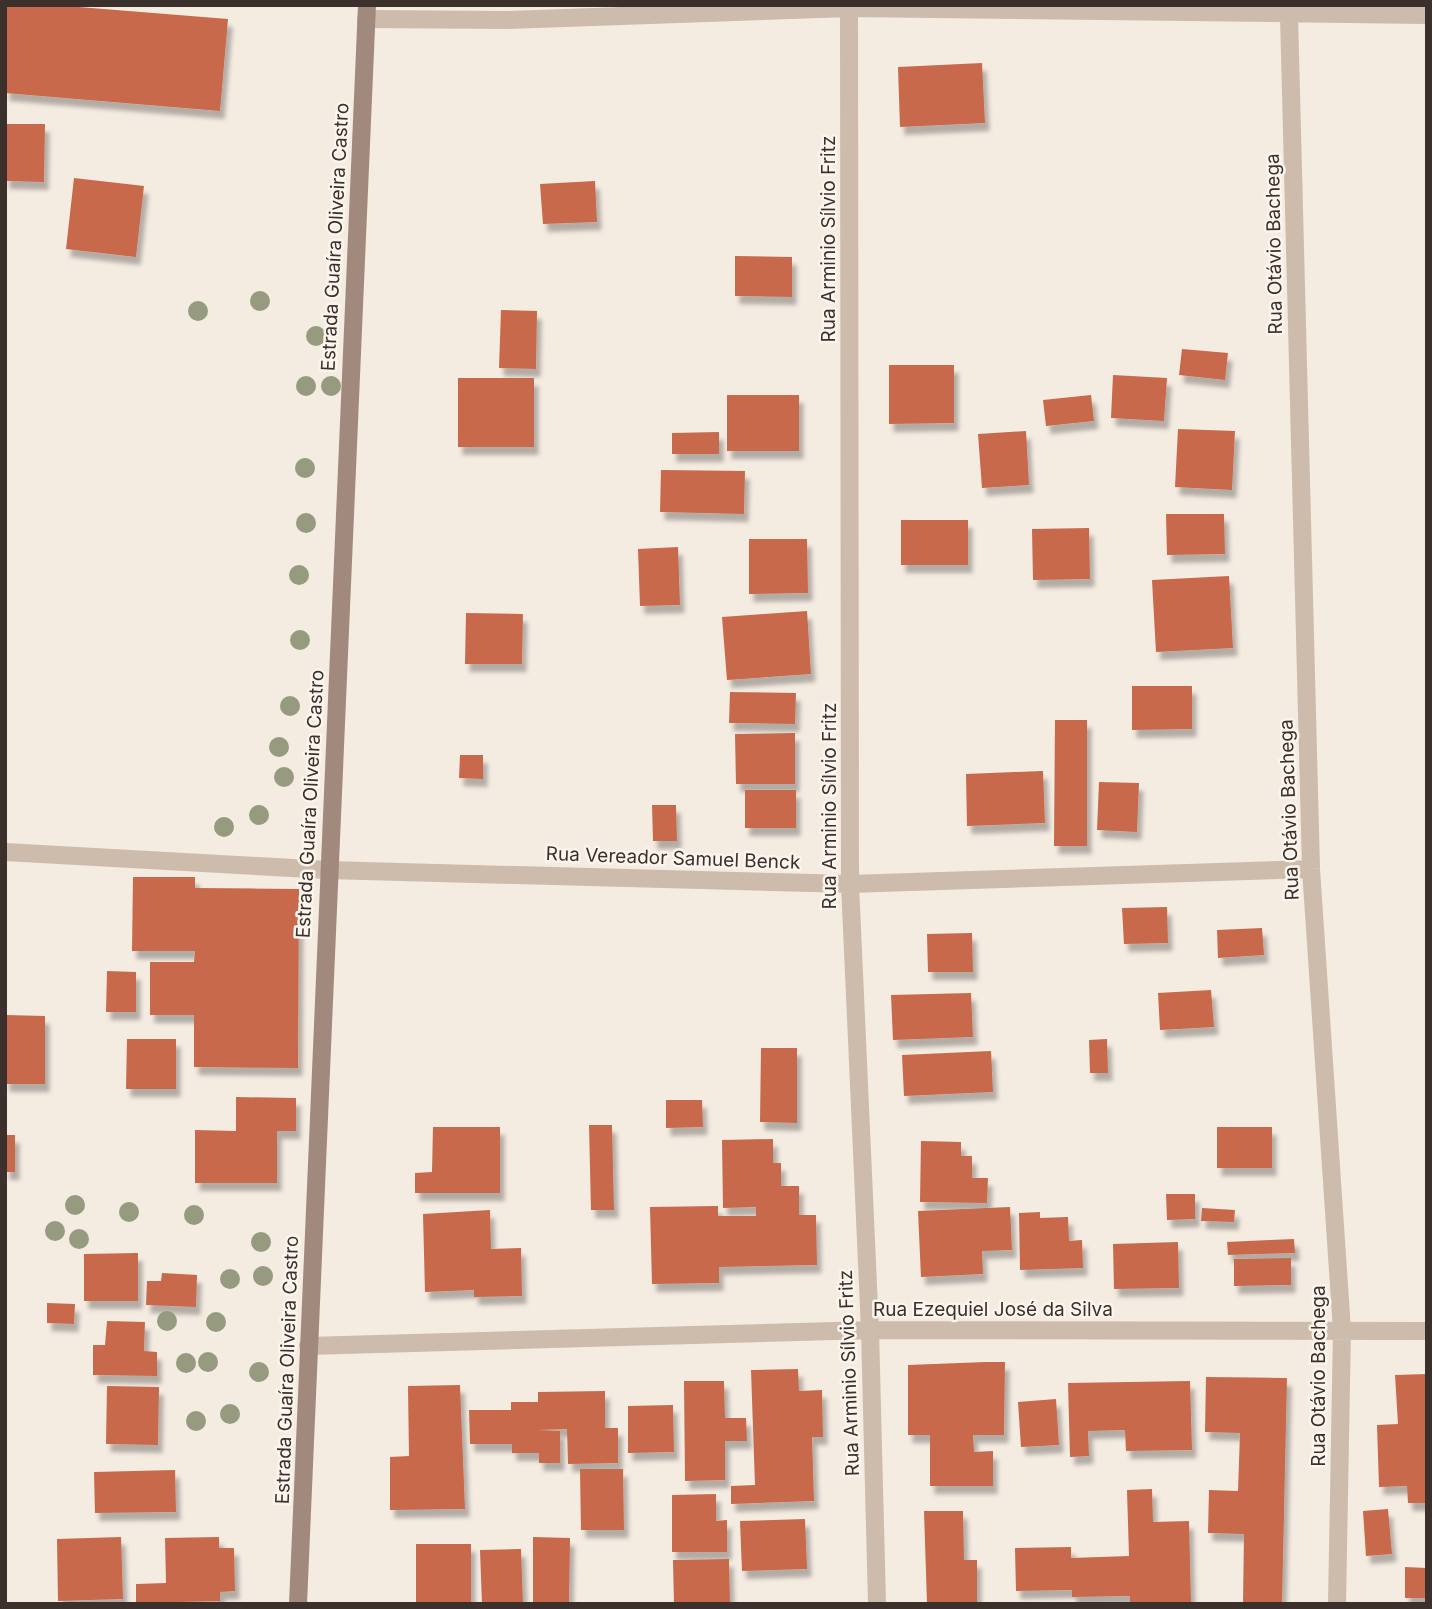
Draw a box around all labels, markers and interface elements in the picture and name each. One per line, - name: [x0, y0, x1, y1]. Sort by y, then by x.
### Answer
- street label: Estrada Guaíra Oliveira Castro: [316, 102, 354, 372]
- street label: Rua Arminio Sílvio Fritz: [817, 136, 840, 342]
- street label: Rua Otávio Bachega: [1261, 153, 1287, 335]
- street label: Estrada Guaíra Oliveira Castro: [291, 669, 329, 939]
- street label: Rua Arminio Sílvio Fritz: [818, 703, 841, 909]
- street label: Rua Otávio Bachega: [1274, 719, 1304, 901]
- street label: Rua Vereador Samuel Benck: [545, 842, 801, 874]
- street label: Estrada Guaíra Oliveira Castro: [271, 1235, 303, 1505]
- street label: Rua Arminio Sílvio Fritz: [834, 1269, 864, 1477]
- street label: Rua Otávio Bachega: [1307, 1285, 1330, 1467]
- street label: Rua Ezequiel José da Silva: [873, 1298, 1113, 1321]

